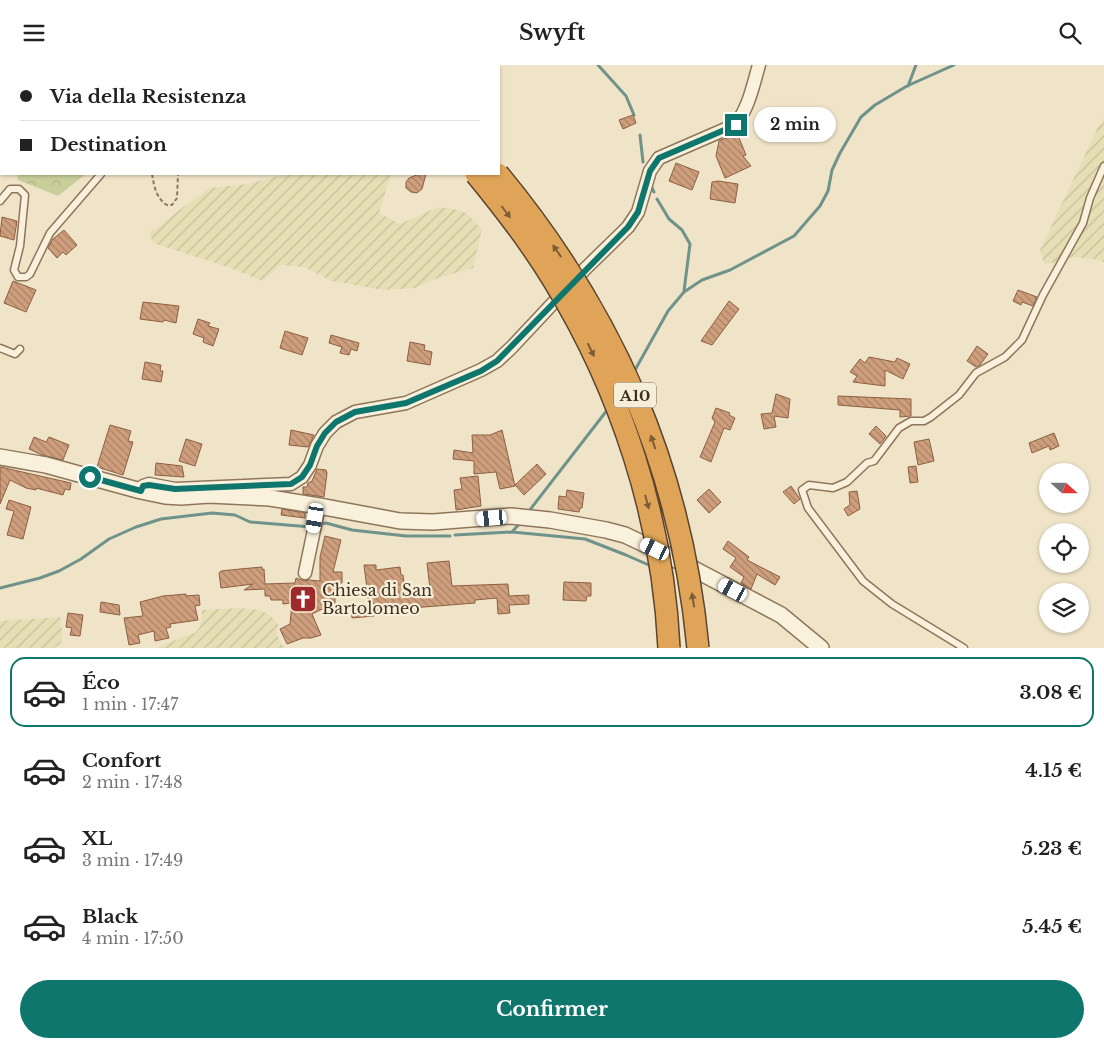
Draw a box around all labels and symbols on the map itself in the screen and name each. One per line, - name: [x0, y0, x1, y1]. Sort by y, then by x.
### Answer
- callout: 2 min: [754, 107, 836, 143]
- route end: [725, 114, 747, 136]
- one-way arrow: [500, 205, 511, 218]
- one-way arrow: [552, 244, 562, 258]
- one-way arrow: [588, 343, 596, 357]
- road number: A10: [614, 383, 656, 407]
- one-way arrow: [649, 435, 656, 450]
- north arrow: [1039, 463, 1089, 513]
- route start: [79, 466, 101, 488]
- one-way arrow: [643, 495, 651, 510]
- car: [305, 502, 324, 534]
- car: [476, 509, 507, 527]
- car: [638, 536, 671, 562]
- car: [716, 576, 749, 604]
- place label: Chiesa di San Bartolomeo: [322, 580, 432, 618]
- church icon: Chiesa di San Bartolomeo: [288, 584, 318, 614]
- one-way arrow: [688, 591, 696, 607]

